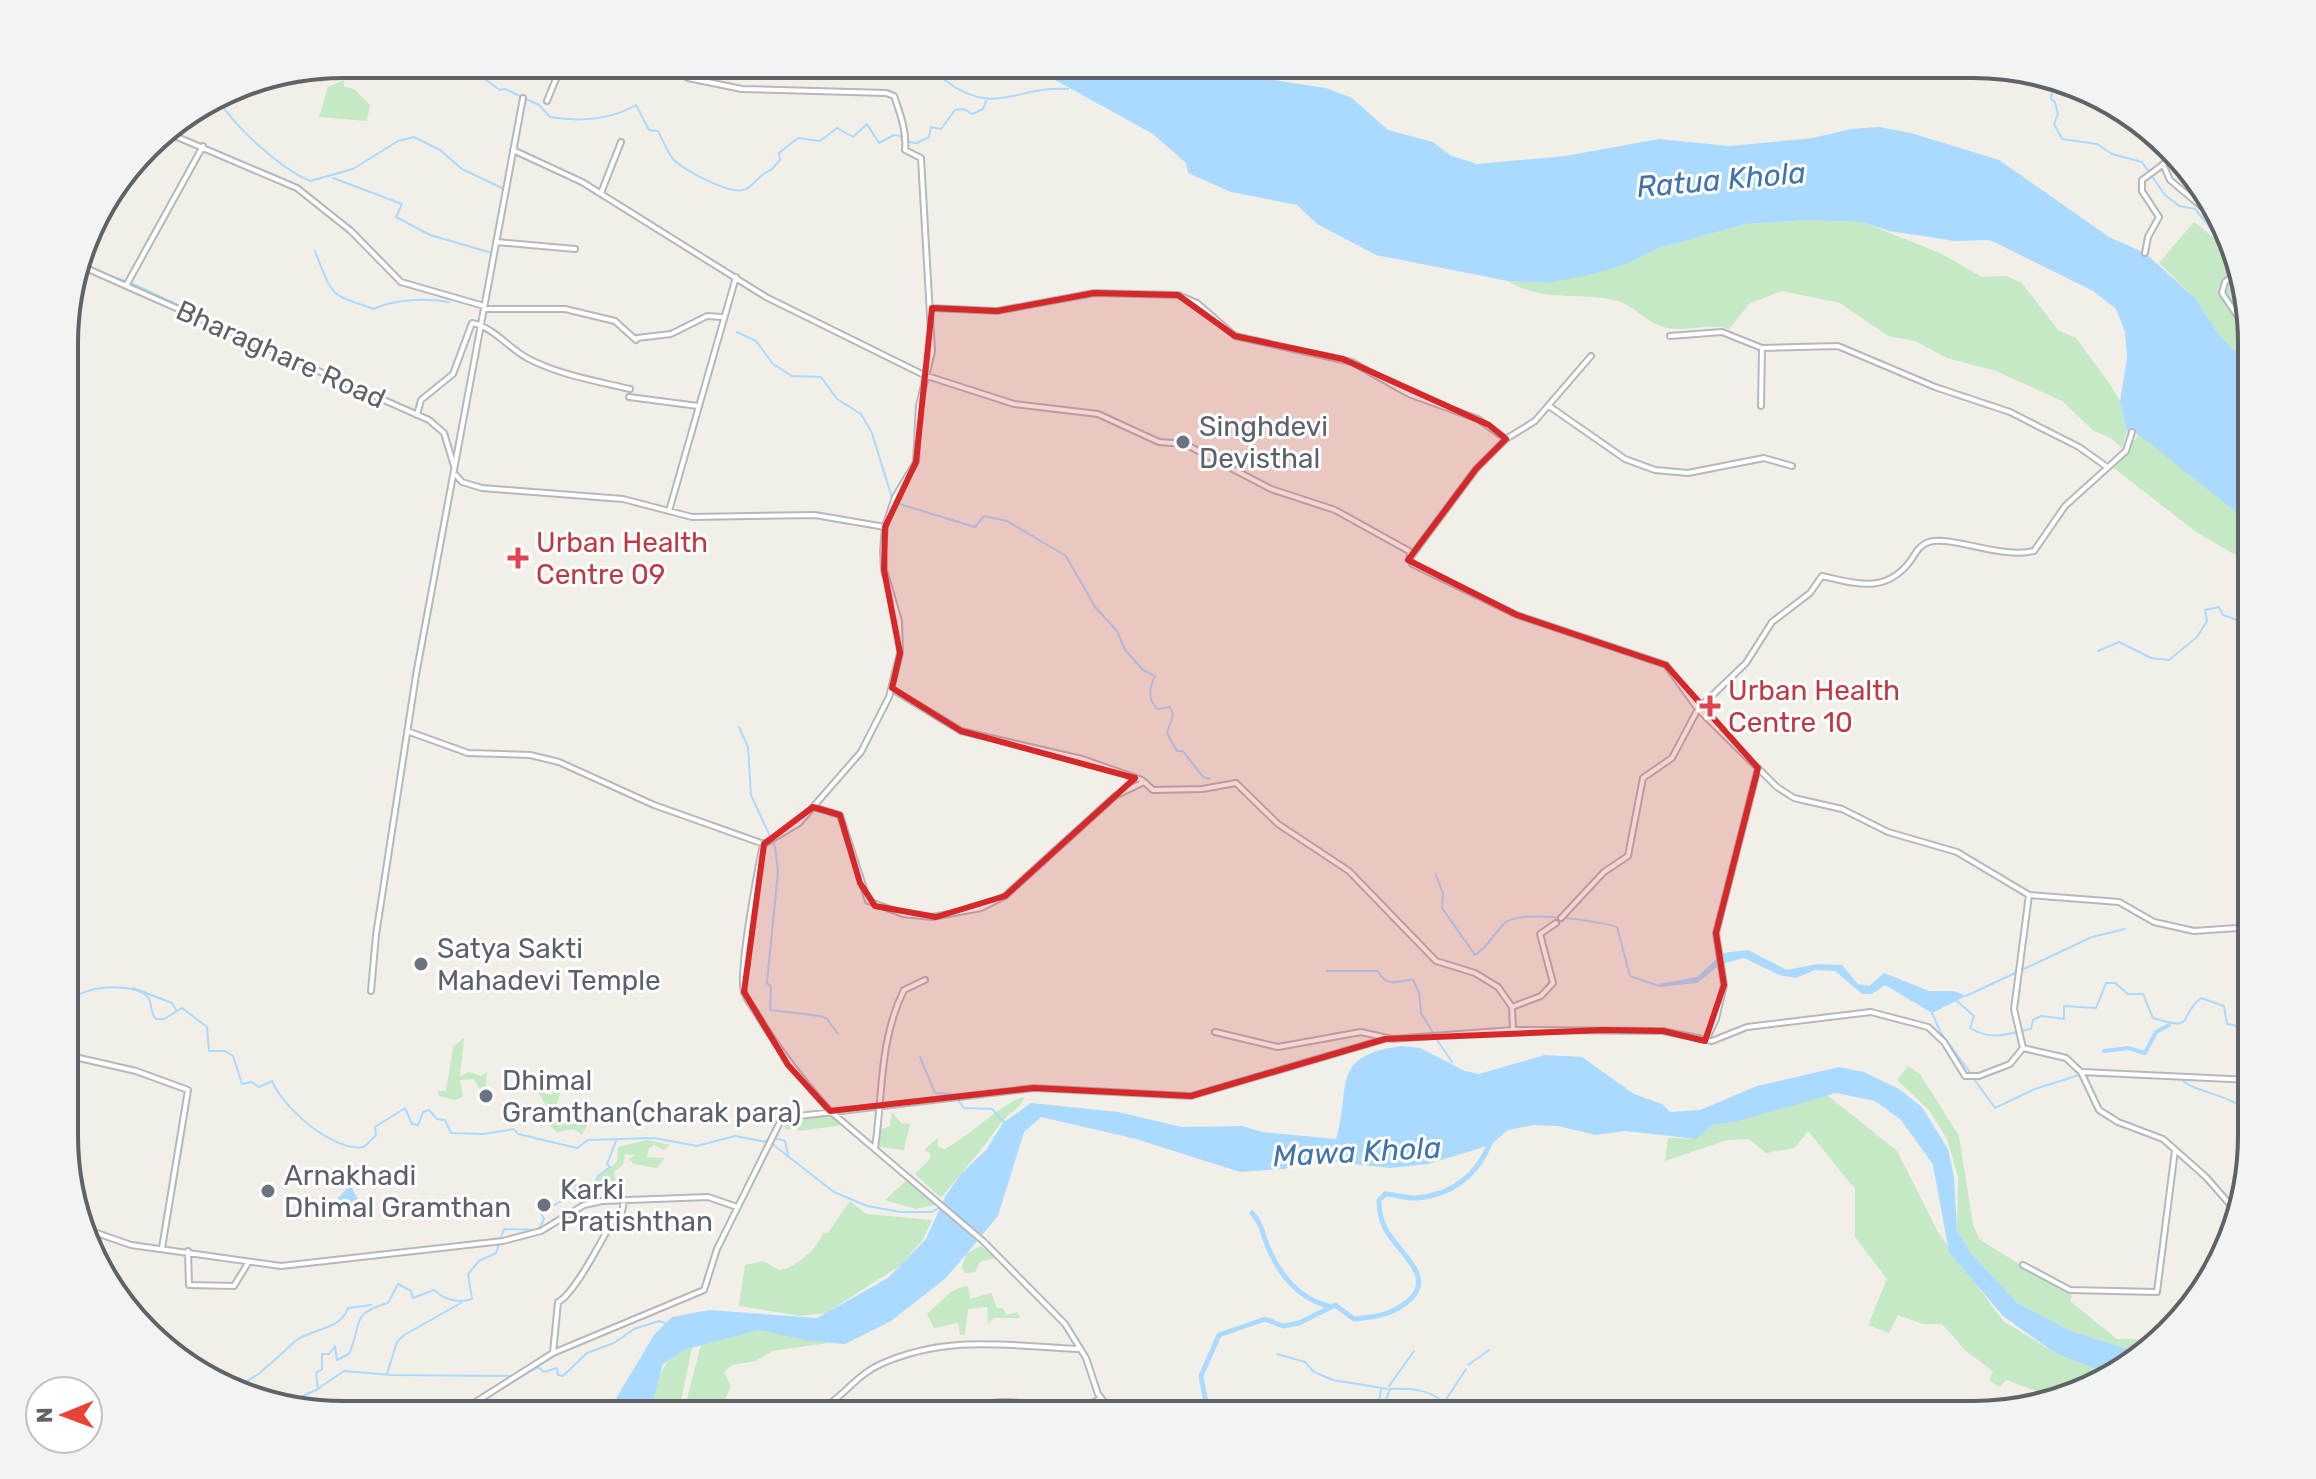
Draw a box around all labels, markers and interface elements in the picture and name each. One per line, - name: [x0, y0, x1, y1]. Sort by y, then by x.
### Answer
- water label: Ratua Khola: [1635, 155, 1807, 205]
- street label: Bharaghare Road: [171, 294, 391, 415]
- place label: Singhdevi Devisthal: [1199, 410, 1328, 475]
- marker: Singhdevi Devisthal: [1174, 433, 1192, 451]
- place label: Urban Health Centre 09: [536, 526, 708, 591]
- marker: Urban Health Centre 09: [507, 547, 529, 569]
- place label: Urban Health Centre 10: [1728, 674, 1900, 739]
- marker: Urban Health Centre 10: [1699, 695, 1721, 717]
- place label: Satya Sakti Mahadevi Temple: [437, 932, 661, 997]
- marker: Satya Sakti Mahadevi Temple: [412, 955, 430, 973]
- place label: Dhimal Gramthan(charak para): [502, 1064, 802, 1129]
- marker: Dhimal Gramthan(charak para): [477, 1087, 495, 1105]
- water label: Mawa Khola: [1272, 1130, 1442, 1174]
- place label: Arnakhadi Dhimal Gramthan: [284, 1159, 511, 1224]
- place label: Karki Pratishthan: [560, 1173, 713, 1238]
- marker: Arnakhadi Dhimal Gramthan: [259, 1182, 277, 1200]
- marker: Karki Pratishthan: [535, 1196, 553, 1214]
- north arrow: [24, 1375, 104, 1455]
- text: N: [31, 1407, 58, 1423]

